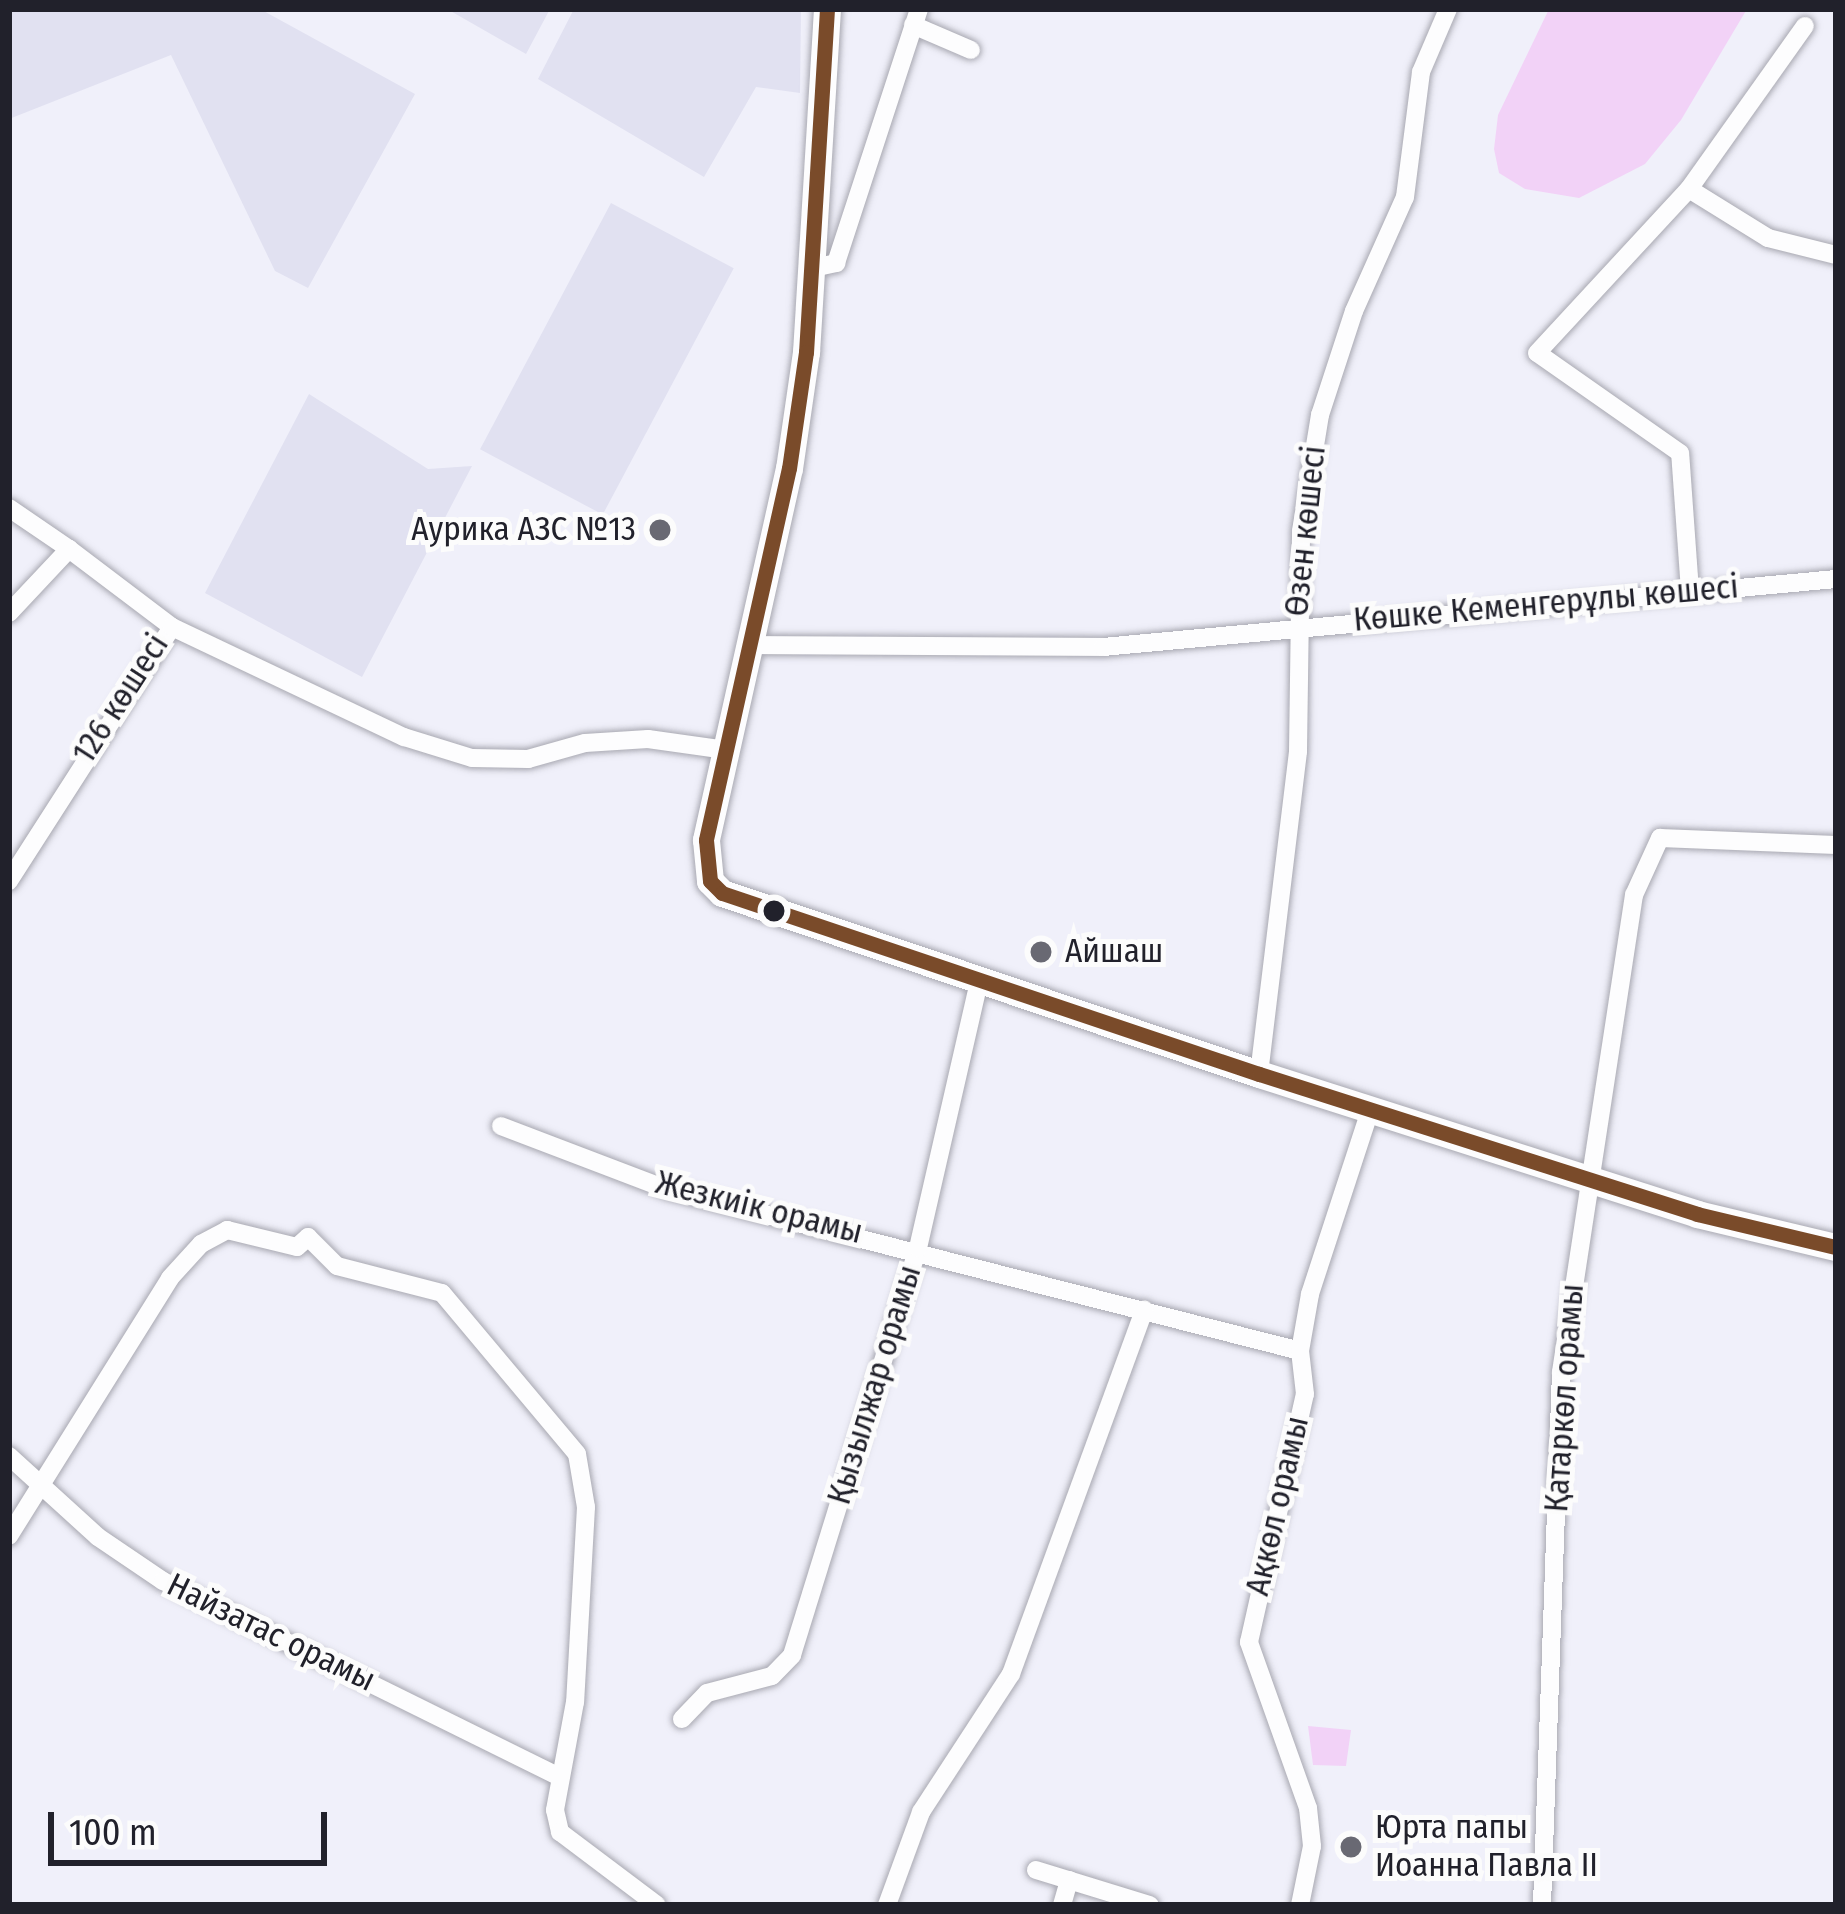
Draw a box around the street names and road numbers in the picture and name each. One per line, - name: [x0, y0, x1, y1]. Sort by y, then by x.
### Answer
- street label: Өзен көшесі: [1277, 444, 1335, 618]
- street label: Көшке Кеменгерұлы көшесі: [1352, 567, 1740, 641]
- street label: 126 көшесі: [65, 627, 177, 771]
- street label: Жезкиік орамы: [652, 1163, 866, 1253]
- street label: Қызылжар орамы: [820, 1261, 930, 1509]
- street label: Қатаркөл орамы: [1537, 1282, 1593, 1514]
- street label: Ақкөл орамы: [1238, 1413, 1318, 1599]
- street label: Найзатас орамы: [160, 1565, 382, 1701]

